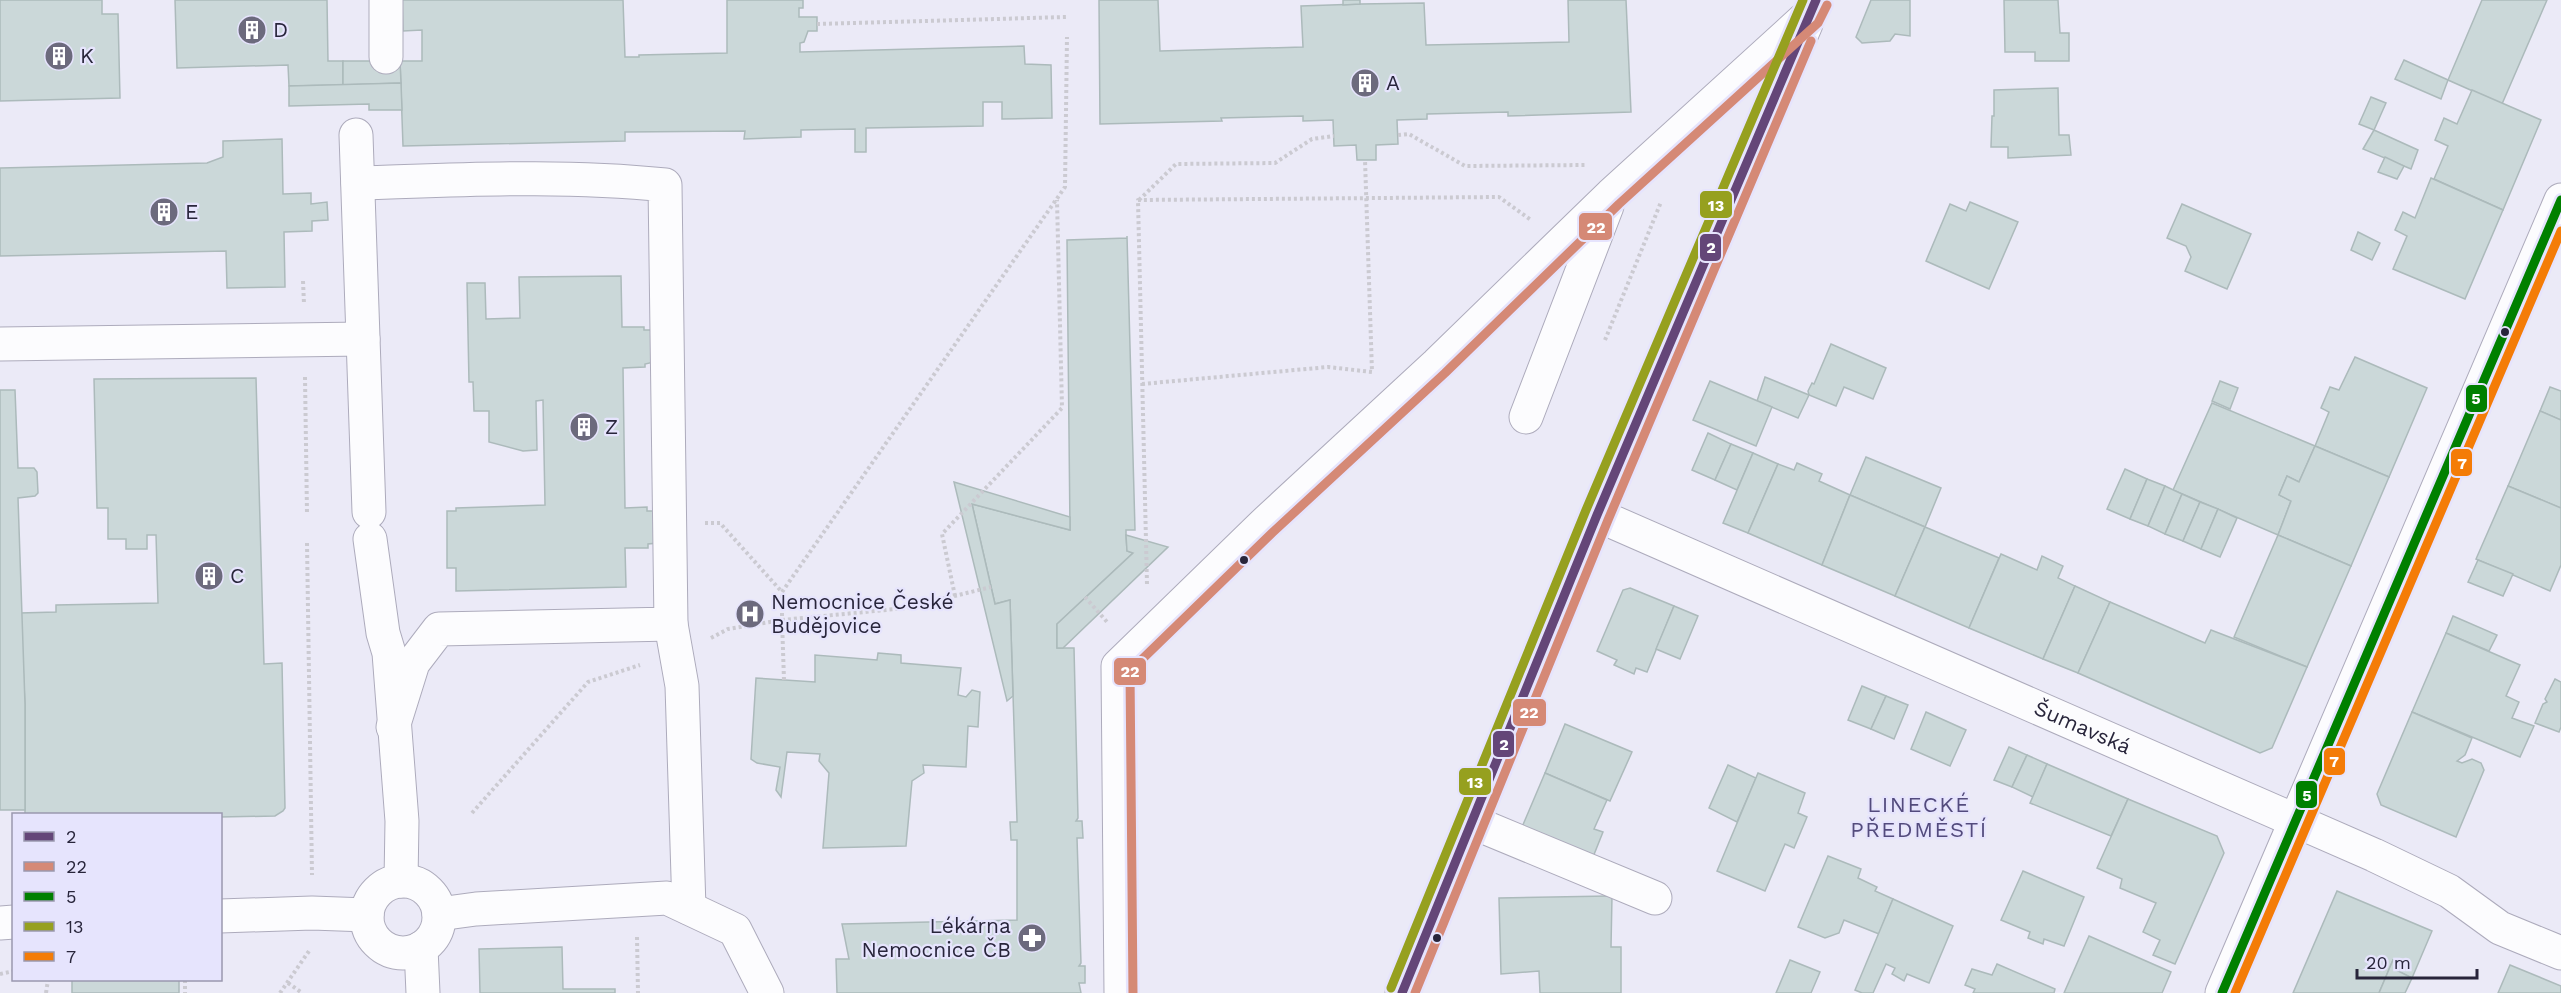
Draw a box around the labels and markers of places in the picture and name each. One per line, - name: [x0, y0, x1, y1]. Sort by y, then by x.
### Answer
- building icon: D: [236, 14, 268, 46]
- place label: D: [273, 17, 288, 42]
- building icon: K: [43, 40, 75, 72]
- place label: K: [80, 43, 94, 68]
- building icon: A: [1349, 67, 1381, 99]
- place label: A: [1386, 70, 1400, 95]
- building icon: E: [148, 196, 180, 228]
- place label: E: [185, 199, 198, 224]
- unlabelled marker: [2499, 326, 2511, 338]
- building icon: Z: [568, 411, 600, 443]
- place label: Z: [605, 414, 618, 439]
- unlabelled marker: [1238, 554, 1250, 566]
- building icon: C: [193, 560, 225, 592]
- place label: C: [230, 563, 244, 588]
- place label: Nemocnice České Budějovice: [771, 589, 954, 638]
- hospital icon: Nemocnice České Budějovice: [734, 598, 766, 630]
- place label: Lékárna Nemocnice ČB: [862, 913, 1011, 962]
- pharmacy icon: Lékárna Nemocnice ČB: [1016, 922, 1048, 954]
- unlabelled marker: [1431, 932, 1443, 944]

